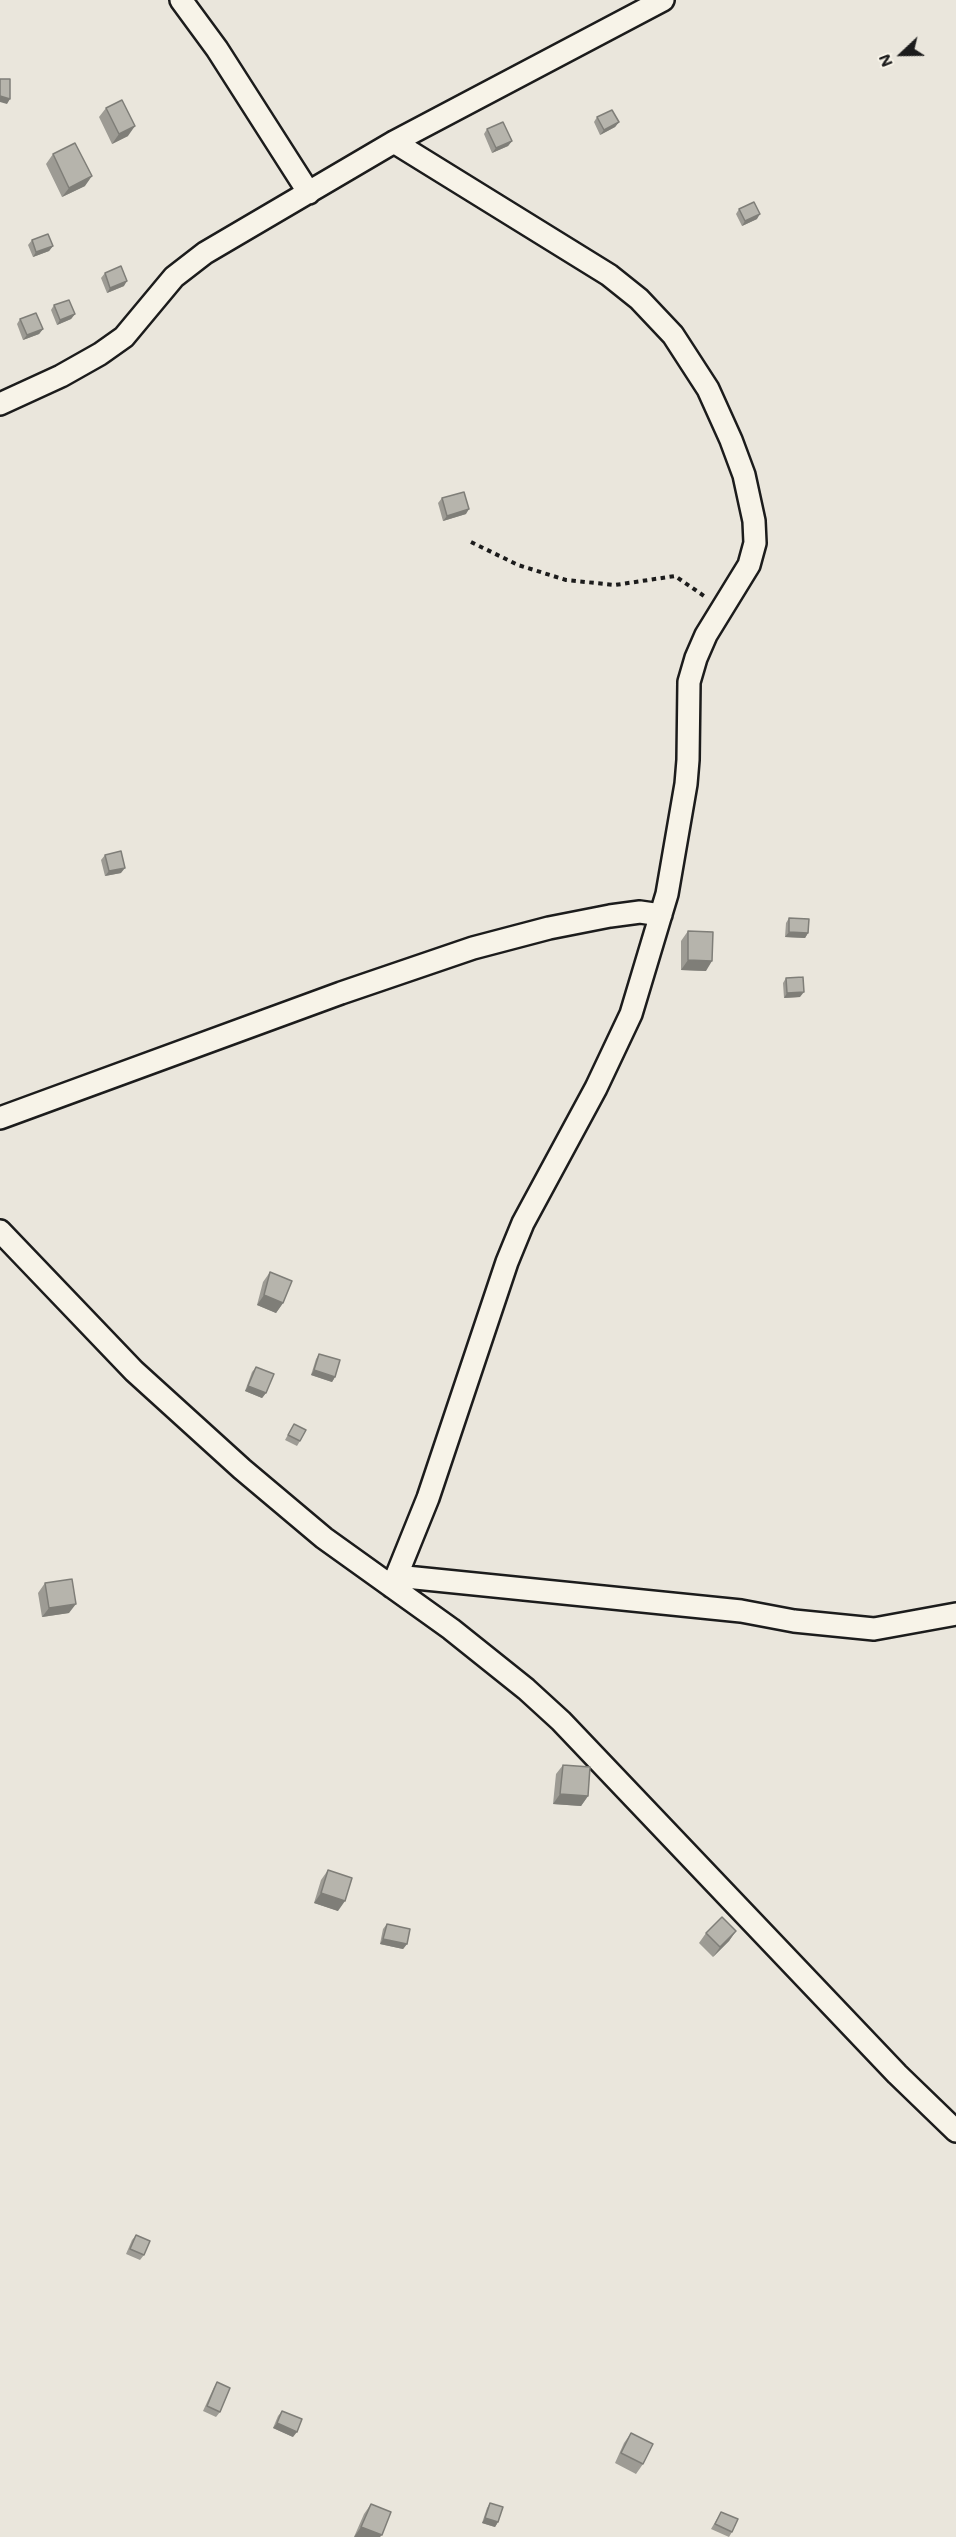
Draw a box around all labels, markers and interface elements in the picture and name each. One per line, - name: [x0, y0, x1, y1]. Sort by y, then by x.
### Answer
- north arrow: [872, 24, 932, 84]
- text: N: [873, 51, 897, 70]

